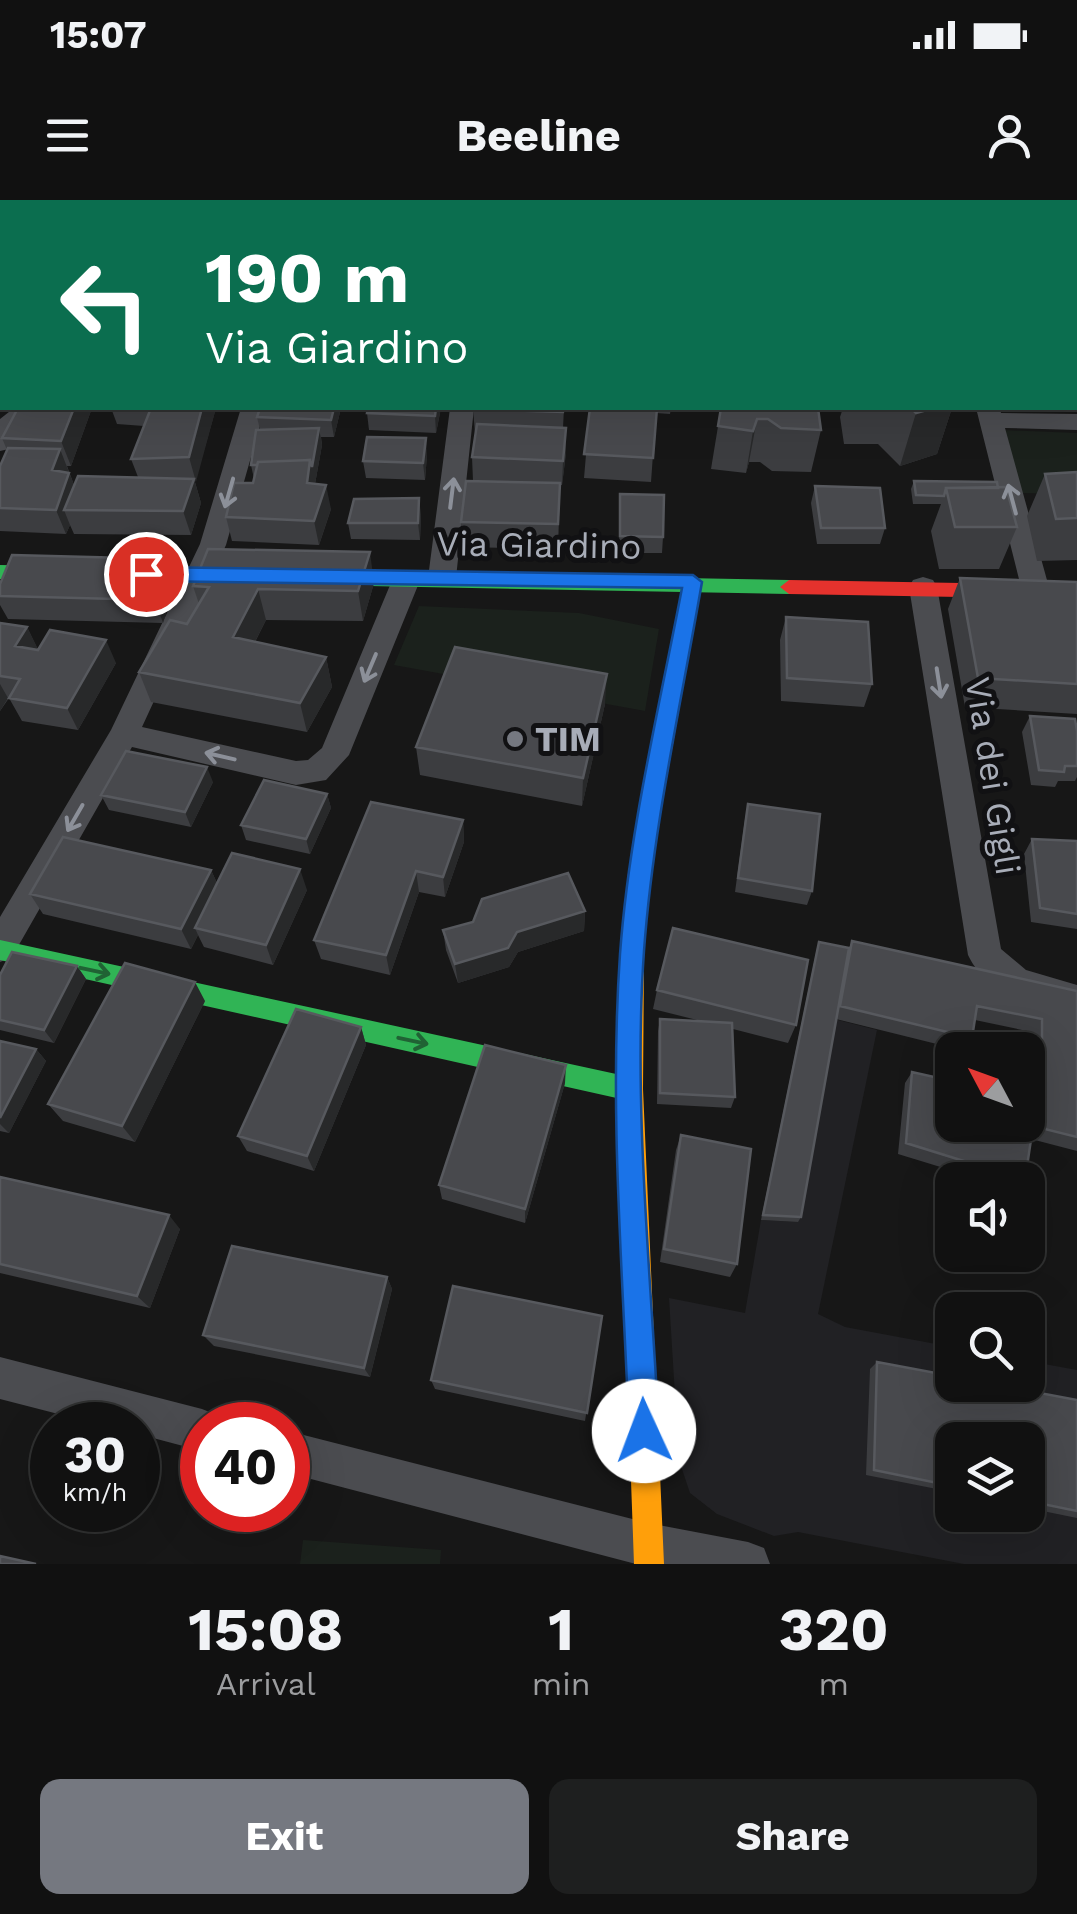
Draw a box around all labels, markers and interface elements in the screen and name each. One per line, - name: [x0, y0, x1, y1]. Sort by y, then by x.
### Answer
- text: 15:07: [50, 13, 147, 57]
- icon: menu: [40, 108, 95, 163]
- icon: person: [982, 108, 1037, 163]
- text: Beeline: [456, 109, 621, 162]
- text: 190 m: [205, 237, 409, 319]
- icon: left: [40, 240, 170, 370]
- text: Via Giardino: [205, 321, 469, 374]
- one-way arrow: [219, 477, 237, 508]
- one-way arrow: [443, 477, 462, 510]
- one-way arrow: [1002, 484, 1021, 515]
- street label: Via Giardino: [436, 522, 642, 568]
- pin: [104, 532, 189, 617]
- icon: arrive: [119, 547, 174, 602]
- one-way arrow: [359, 652, 377, 683]
- one-way arrow: [930, 666, 949, 699]
- street label: Via dei Gigli: [957, 674, 1029, 878]
- place label: TIM: [535, 718, 601, 760]
- marker: TIM: [504, 728, 526, 750]
- one-way arrow: [205, 746, 237, 764]
- one-way arrow: [65, 803, 85, 832]
- one-way arrow: [78, 962, 110, 981]
- one-way arrow: [396, 1032, 428, 1051]
- north arrow: [935, 1032, 1045, 1142]
- map controls: [935, 1032, 1045, 1532]
- button: sound: [935, 1162, 1045, 1272]
- button: search: [935, 1292, 1045, 1402]
- position arrow: [592, 1379, 696, 1483]
- speed limit sign: 40: [180, 1402, 310, 1532]
- button: layers: [935, 1422, 1045, 1532]
- text: 30: [64, 1425, 126, 1484]
- text: km/h: [63, 1478, 127, 1507]
- text: 15:08: [188, 1594, 343, 1665]
- text: 1: [548, 1594, 574, 1665]
- text: 320: [779, 1594, 889, 1665]
- text: Arrival: [216, 1665, 316, 1703]
- text: min: [532, 1665, 591, 1703]
- text: m: [819, 1665, 849, 1703]
- button: Exit: [40, 1779, 529, 1894]
- button: Share: [549, 1779, 1037, 1894]

